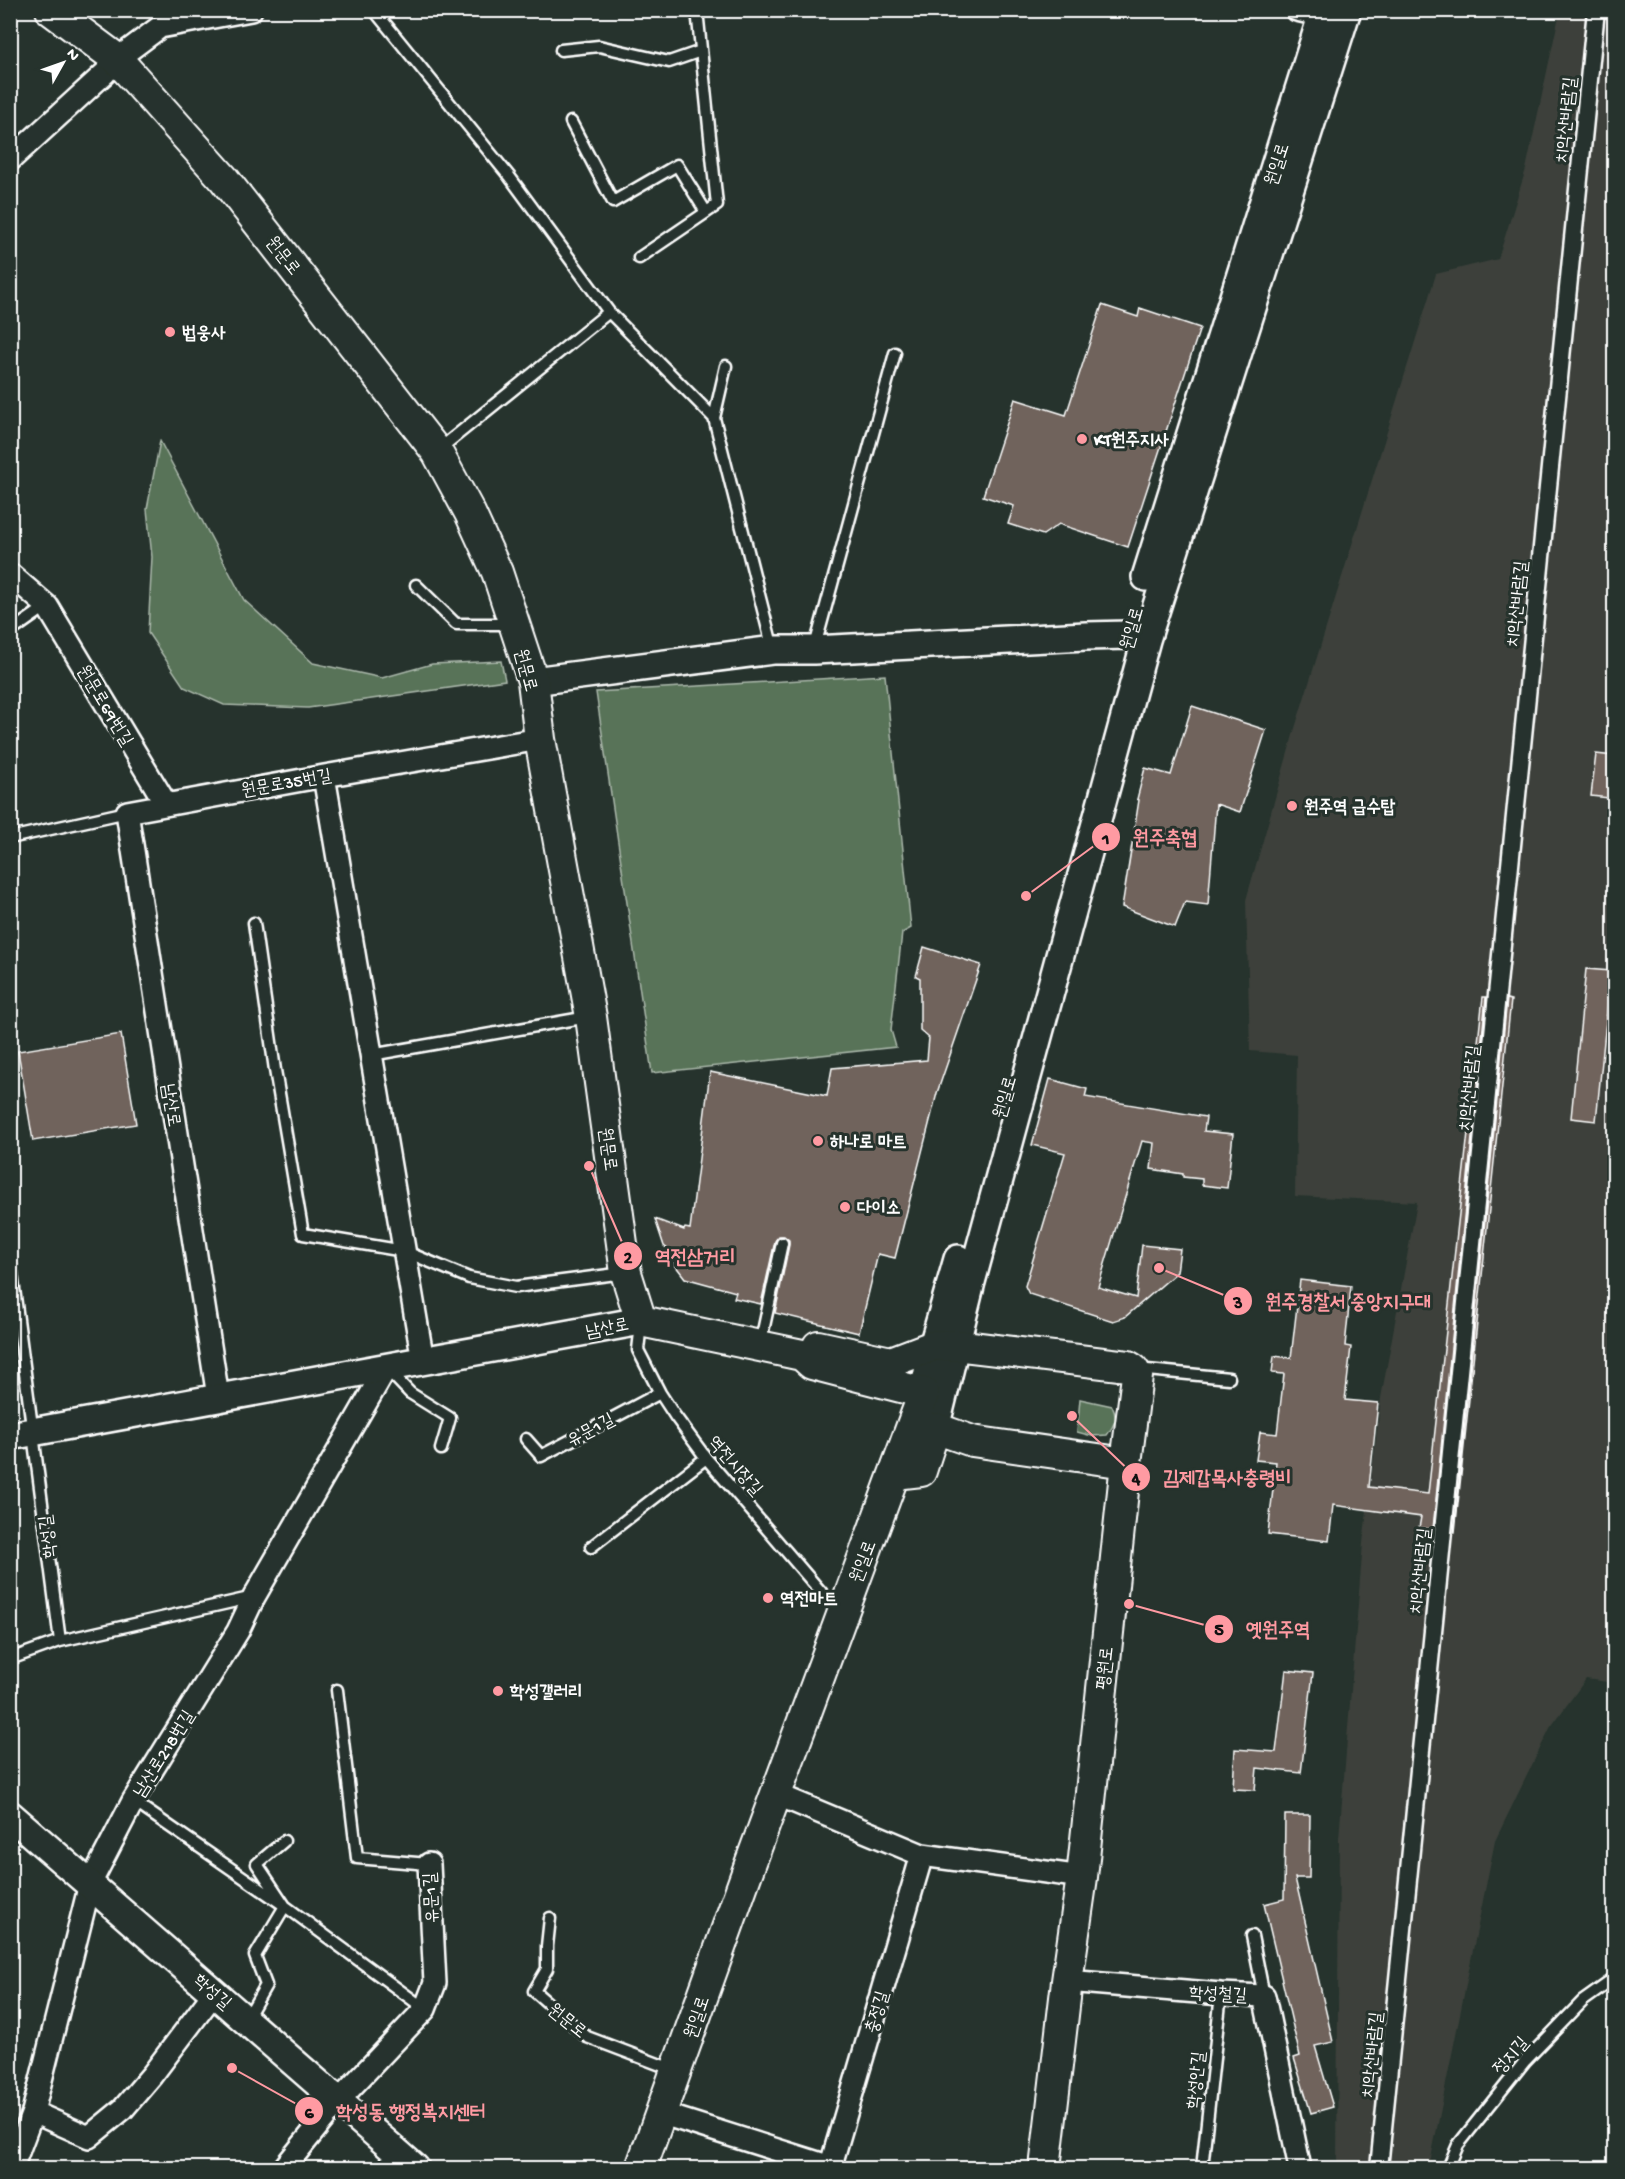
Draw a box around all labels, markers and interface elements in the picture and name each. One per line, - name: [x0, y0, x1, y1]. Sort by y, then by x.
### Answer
- north arrow: [33, 33, 93, 93]
- text: N: [61, 45, 83, 66]
- street label: 치악산바람길: [1553, 75, 1583, 165]
- street label: 원일로: [1262, 141, 1295, 189]
- street label: 원문로: [260, 233, 304, 280]
- place label: 법웅사: [182, 324, 226, 345]
- marker: 법웅사: [163, 325, 177, 339]
- place label: KT원주지사: [1093, 431, 1169, 452]
- marker: KT원주지사: [1075, 432, 1089, 446]
- street label: 치악산바람길: [1504, 559, 1534, 649]
- street label: 원일로: [1117, 605, 1149, 652]
- street label: 원문로: [509, 647, 540, 694]
- street label: 원문로69번길: [72, 662, 136, 751]
- street label: 원문로35번길: [240, 766, 334, 803]
- place label: 원주역 급수탑: [1304, 798, 1396, 819]
- marker: 원주역 급수탑: [1285, 799, 1299, 813]
- callout: 원주축협: [1091, 818, 1209, 856]
- text: 원주축협: [1133, 828, 1197, 852]
- text: 1: [1101, 830, 1110, 851]
- street label: 치악산바람길: [1456, 1043, 1486, 1133]
- street label: 원일로: [990, 1074, 1022, 1121]
- street label: 남산로: [156, 1082, 183, 1128]
- street label: 원문로: [593, 1126, 620, 1172]
- place label: 하나로 마트: [830, 1133, 907, 1154]
- marker: 하나로 마트: [811, 1134, 825, 1148]
- place label: 다이소: [857, 1199, 900, 1220]
- marker: 다이소: [838, 1200, 852, 1214]
- callout: 역전삼거리: [613, 1237, 747, 1275]
- text: 역전삼거리: [655, 1248, 735, 1271]
- text: 2: [624, 1249, 633, 1270]
- callout: 원주경찰서 중앙지구대: [1223, 1282, 1443, 1320]
- text: 원주경찰서 중앙지구대: [1265, 1292, 1431, 1316]
- text: 3: [1232, 1294, 1243, 1315]
- street label: 남산로: [584, 1315, 631, 1344]
- street label: 유문1길: [564, 1410, 619, 1452]
- street label: 역전시장길: [702, 1432, 766, 1501]
- callout: 김제갑목사충령비: [1121, 1458, 1304, 1496]
- text: 김제갑목사충령비: [1163, 1468, 1291, 1492]
- text: 4: [1131, 1470, 1141, 1491]
- street label: 학성길: [36, 1513, 63, 1560]
- street label: 치악산바람길: [1407, 1526, 1437, 1616]
- street label: 원일로: [847, 1538, 882, 1586]
- place label: 역전마트: [780, 1590, 838, 1611]
- marker: 역전마트: [761, 1591, 775, 1605]
- callout: 옛원주역: [1204, 1610, 1322, 1648]
- text: 옛원주역: [1246, 1620, 1310, 1644]
- text: 5: [1214, 1621, 1224, 1642]
- street label: 평원로: [1094, 1646, 1119, 1691]
- place label: 학성갤러리: [509, 1683, 582, 1704]
- marker: 학성갤러리: [491, 1684, 505, 1698]
- street label: 남산로218번길: [130, 1707, 200, 1802]
- street label: 유문1길: [421, 1871, 444, 1924]
- street label: 학성길: [188, 1971, 235, 2015]
- street label: 학성철길: [1188, 1983, 1248, 2008]
- street label: 충정길: [862, 1988, 895, 2036]
- street label: 원일로: [681, 1994, 715, 2042]
- street label: 원문로: [543, 2000, 590, 2044]
- street label: 치악산바람길: [1359, 2010, 1389, 2100]
- street label: 정지길: [1490, 2033, 1534, 2080]
- street label: 학성안길: [1184, 2050, 1211, 2110]
- callout: 학성동 행정복지센터: [294, 2092, 498, 2130]
- text: 학성동 행정복지센터: [335, 2103, 486, 2126]
- text: 6: [304, 2104, 314, 2125]

